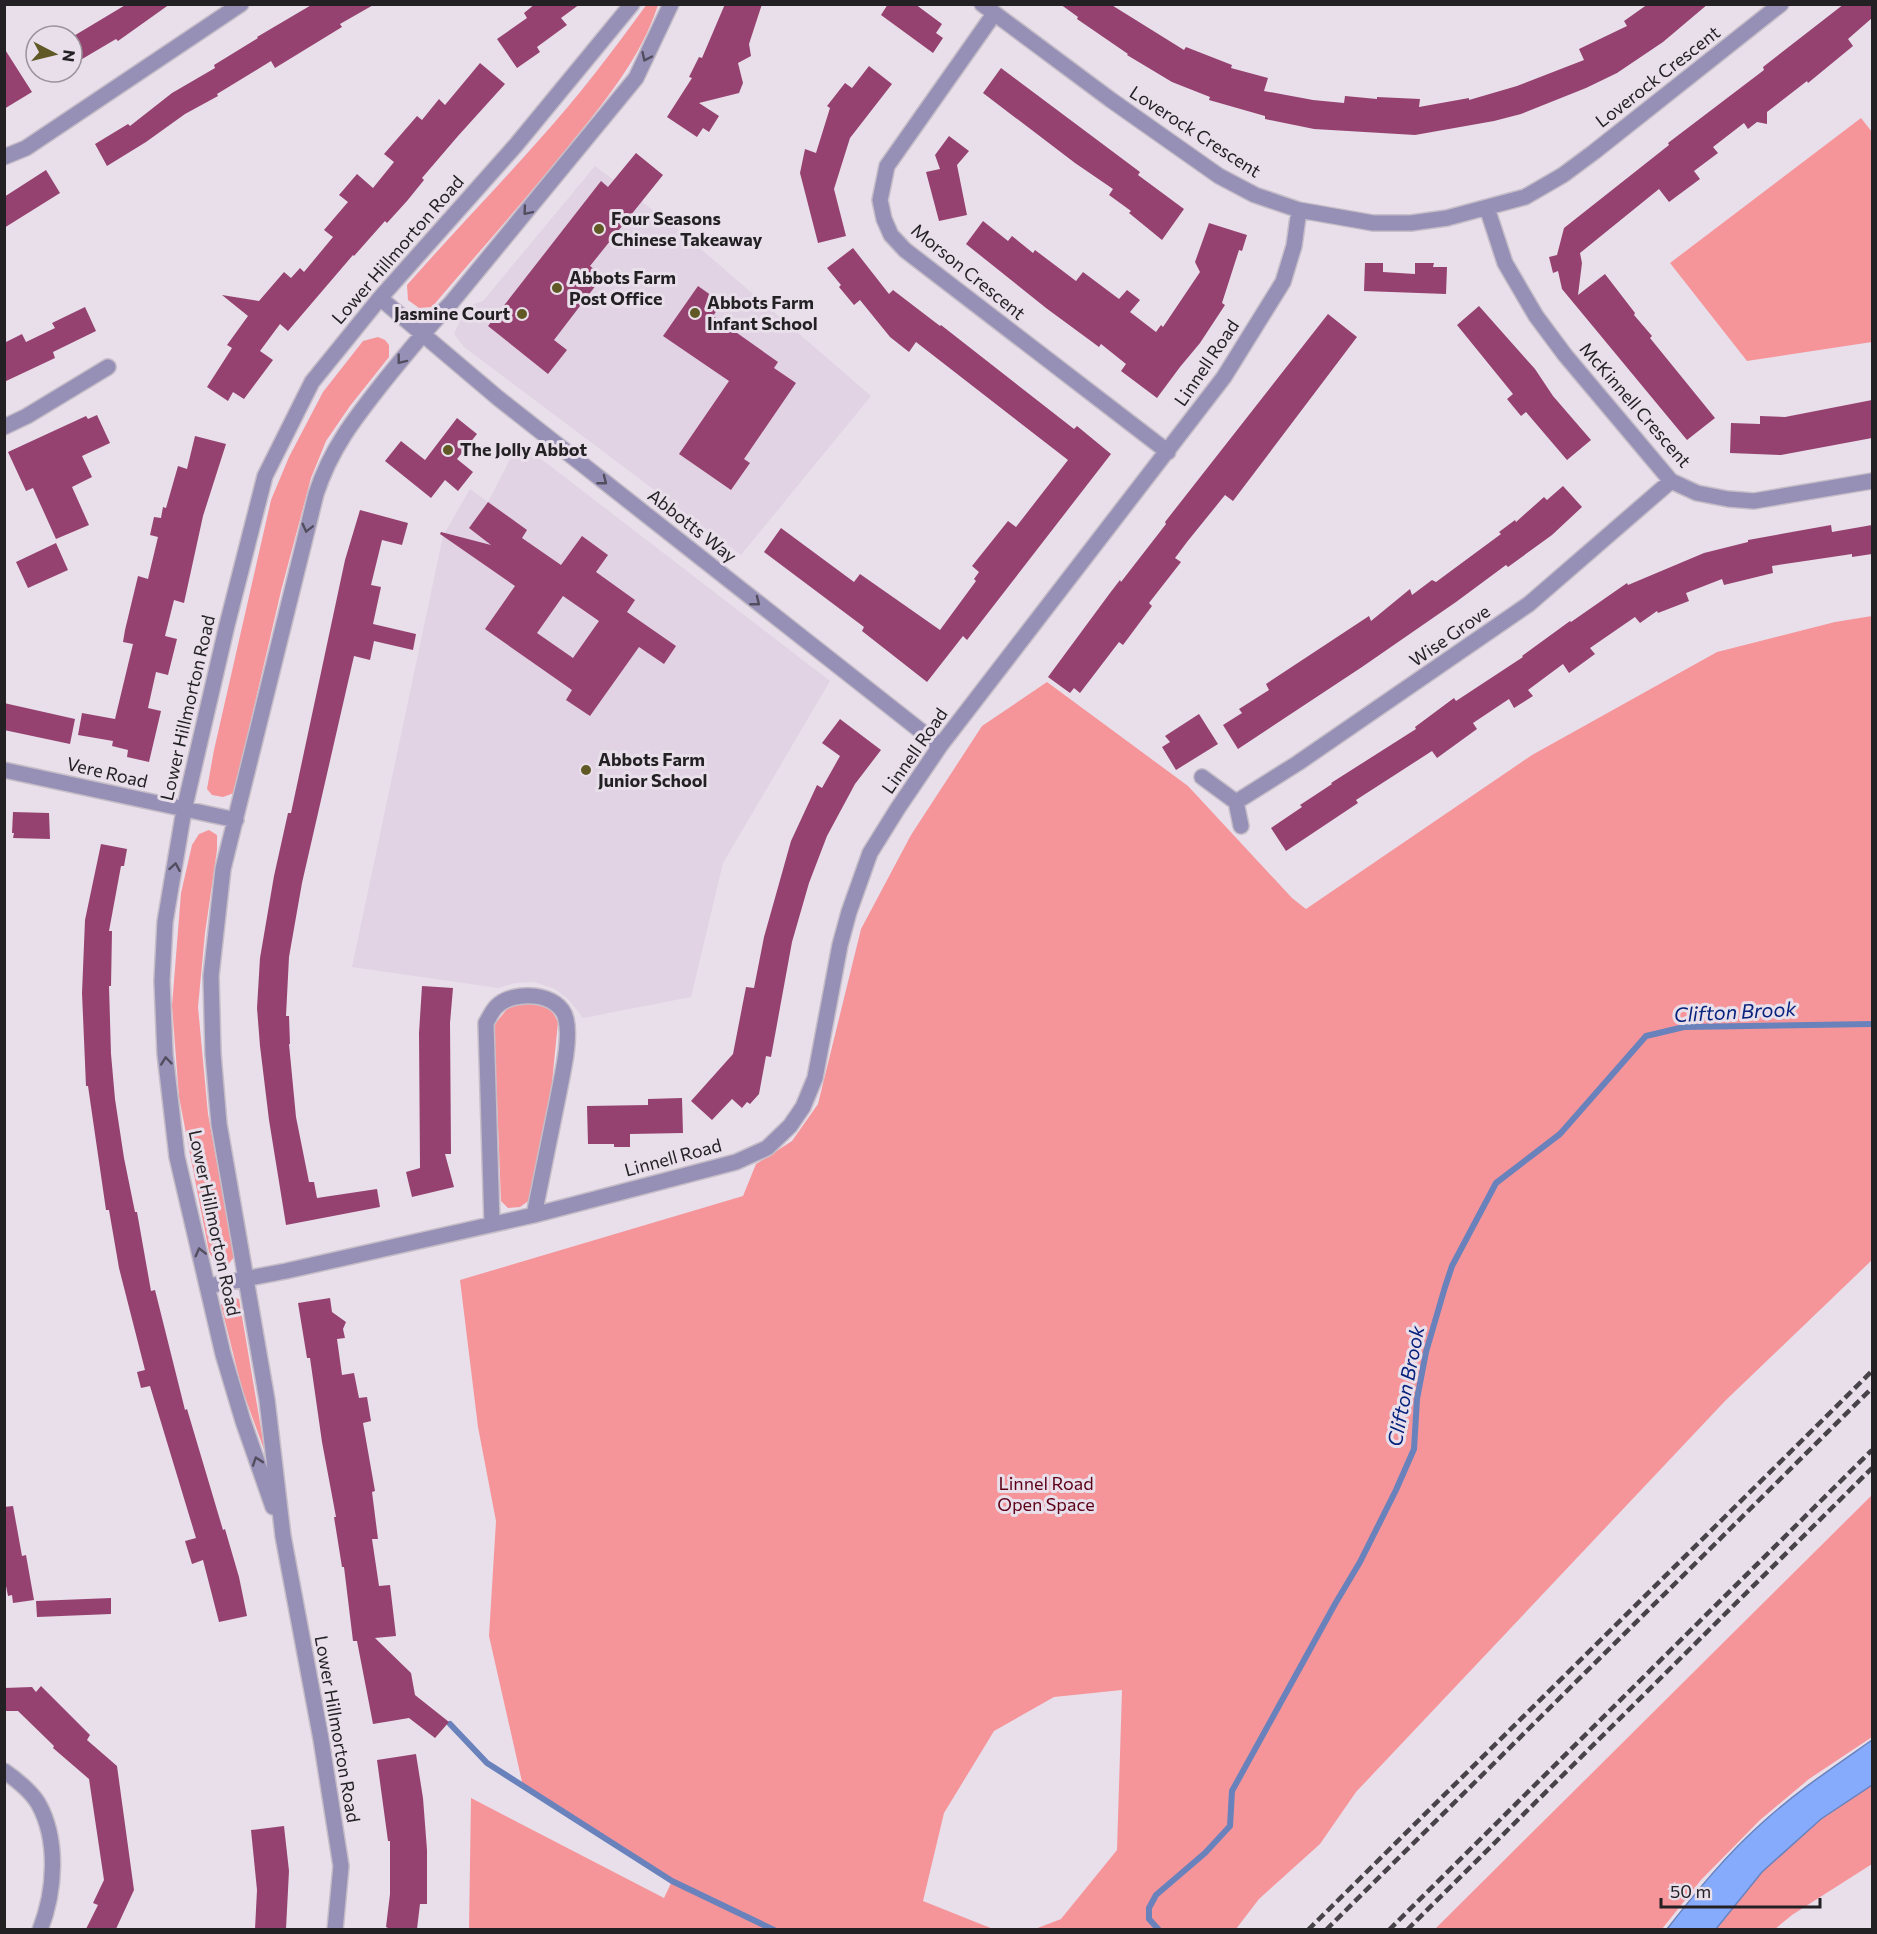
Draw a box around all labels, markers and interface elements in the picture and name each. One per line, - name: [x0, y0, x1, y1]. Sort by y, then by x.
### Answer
- street label: Loverock Crescent: [1591, 21, 1724, 132]
- north arrow: [24, 24, 84, 84]
- text: N: [59, 49, 80, 63]
- one-way arrow: [641, 51, 653, 62]
- street label: Loverock Crescent: [1126, 81, 1265, 182]
- street label: Lower Hillmorton Road: [327, 171, 468, 328]
- one-way arrow: [523, 204, 534, 215]
- place label: Four Seasons Chinese Takeaway: [611, 207, 762, 250]
- street label: Morson Crescent: [907, 218, 1030, 324]
- marker: Four Seasons Chinese Takeaway: [592, 222, 606, 236]
- place label: Abbots Farm Post Office: [569, 266, 676, 309]
- marker: Abbots Farm Post Office: [550, 281, 564, 295]
- place label: Abbots Farm Infant School: [707, 291, 818, 334]
- place label: Jasmine Court: [394, 302, 510, 324]
- marker: Abbots Farm Infant School: [688, 306, 702, 320]
- marker: Jasmine Court: [515, 307, 529, 321]
- street label: Linnell Road: [1169, 315, 1243, 410]
- street label: McKinnell Crescent: [1575, 337, 1696, 471]
- one-way arrow: [398, 353, 409, 364]
- place label: The Jolly Abbot: [460, 438, 588, 460]
- marker: The Jolly Abbot: [441, 443, 455, 457]
- one-way arrow: [596, 474, 607, 485]
- street label: Abbotts Way: [644, 484, 741, 567]
- one-way arrow: [302, 523, 315, 533]
- one-way arrow: [750, 594, 761, 605]
- street label: Wise Grove: [1405, 599, 1494, 671]
- street label: Lower Hillmorton Road: [155, 613, 219, 803]
- street label: Linnell Road: [877, 703, 952, 798]
- place label: Abbots Farm Junior School: [598, 748, 707, 791]
- street label: Vere Road: [65, 752, 150, 792]
- marker: Abbots Farm Junior School: [579, 763, 593, 777]
- one-way arrow: [168, 862, 181, 872]
- water label: Clifton Brook: [1673, 996, 1798, 1026]
- one-way arrow: [160, 1056, 173, 1065]
- street label: Lower Hillmorton Road: [184, 1128, 245, 1318]
- street label: Linnell Road: [622, 1134, 724, 1181]
- one-way arrow: [195, 1248, 208, 1258]
- water label: Clifton Brook: [1382, 1322, 1429, 1448]
- one-way arrow: [251, 1456, 264, 1467]
- park label: Linnel Road Open Space: [997, 1472, 1095, 1515]
- street label: Lower Hillmorton Road: [311, 1634, 365, 1824]
- scale bar: [1661, 1871, 1820, 1909]
- text: 50 m: [1670, 1880, 1711, 1902]

